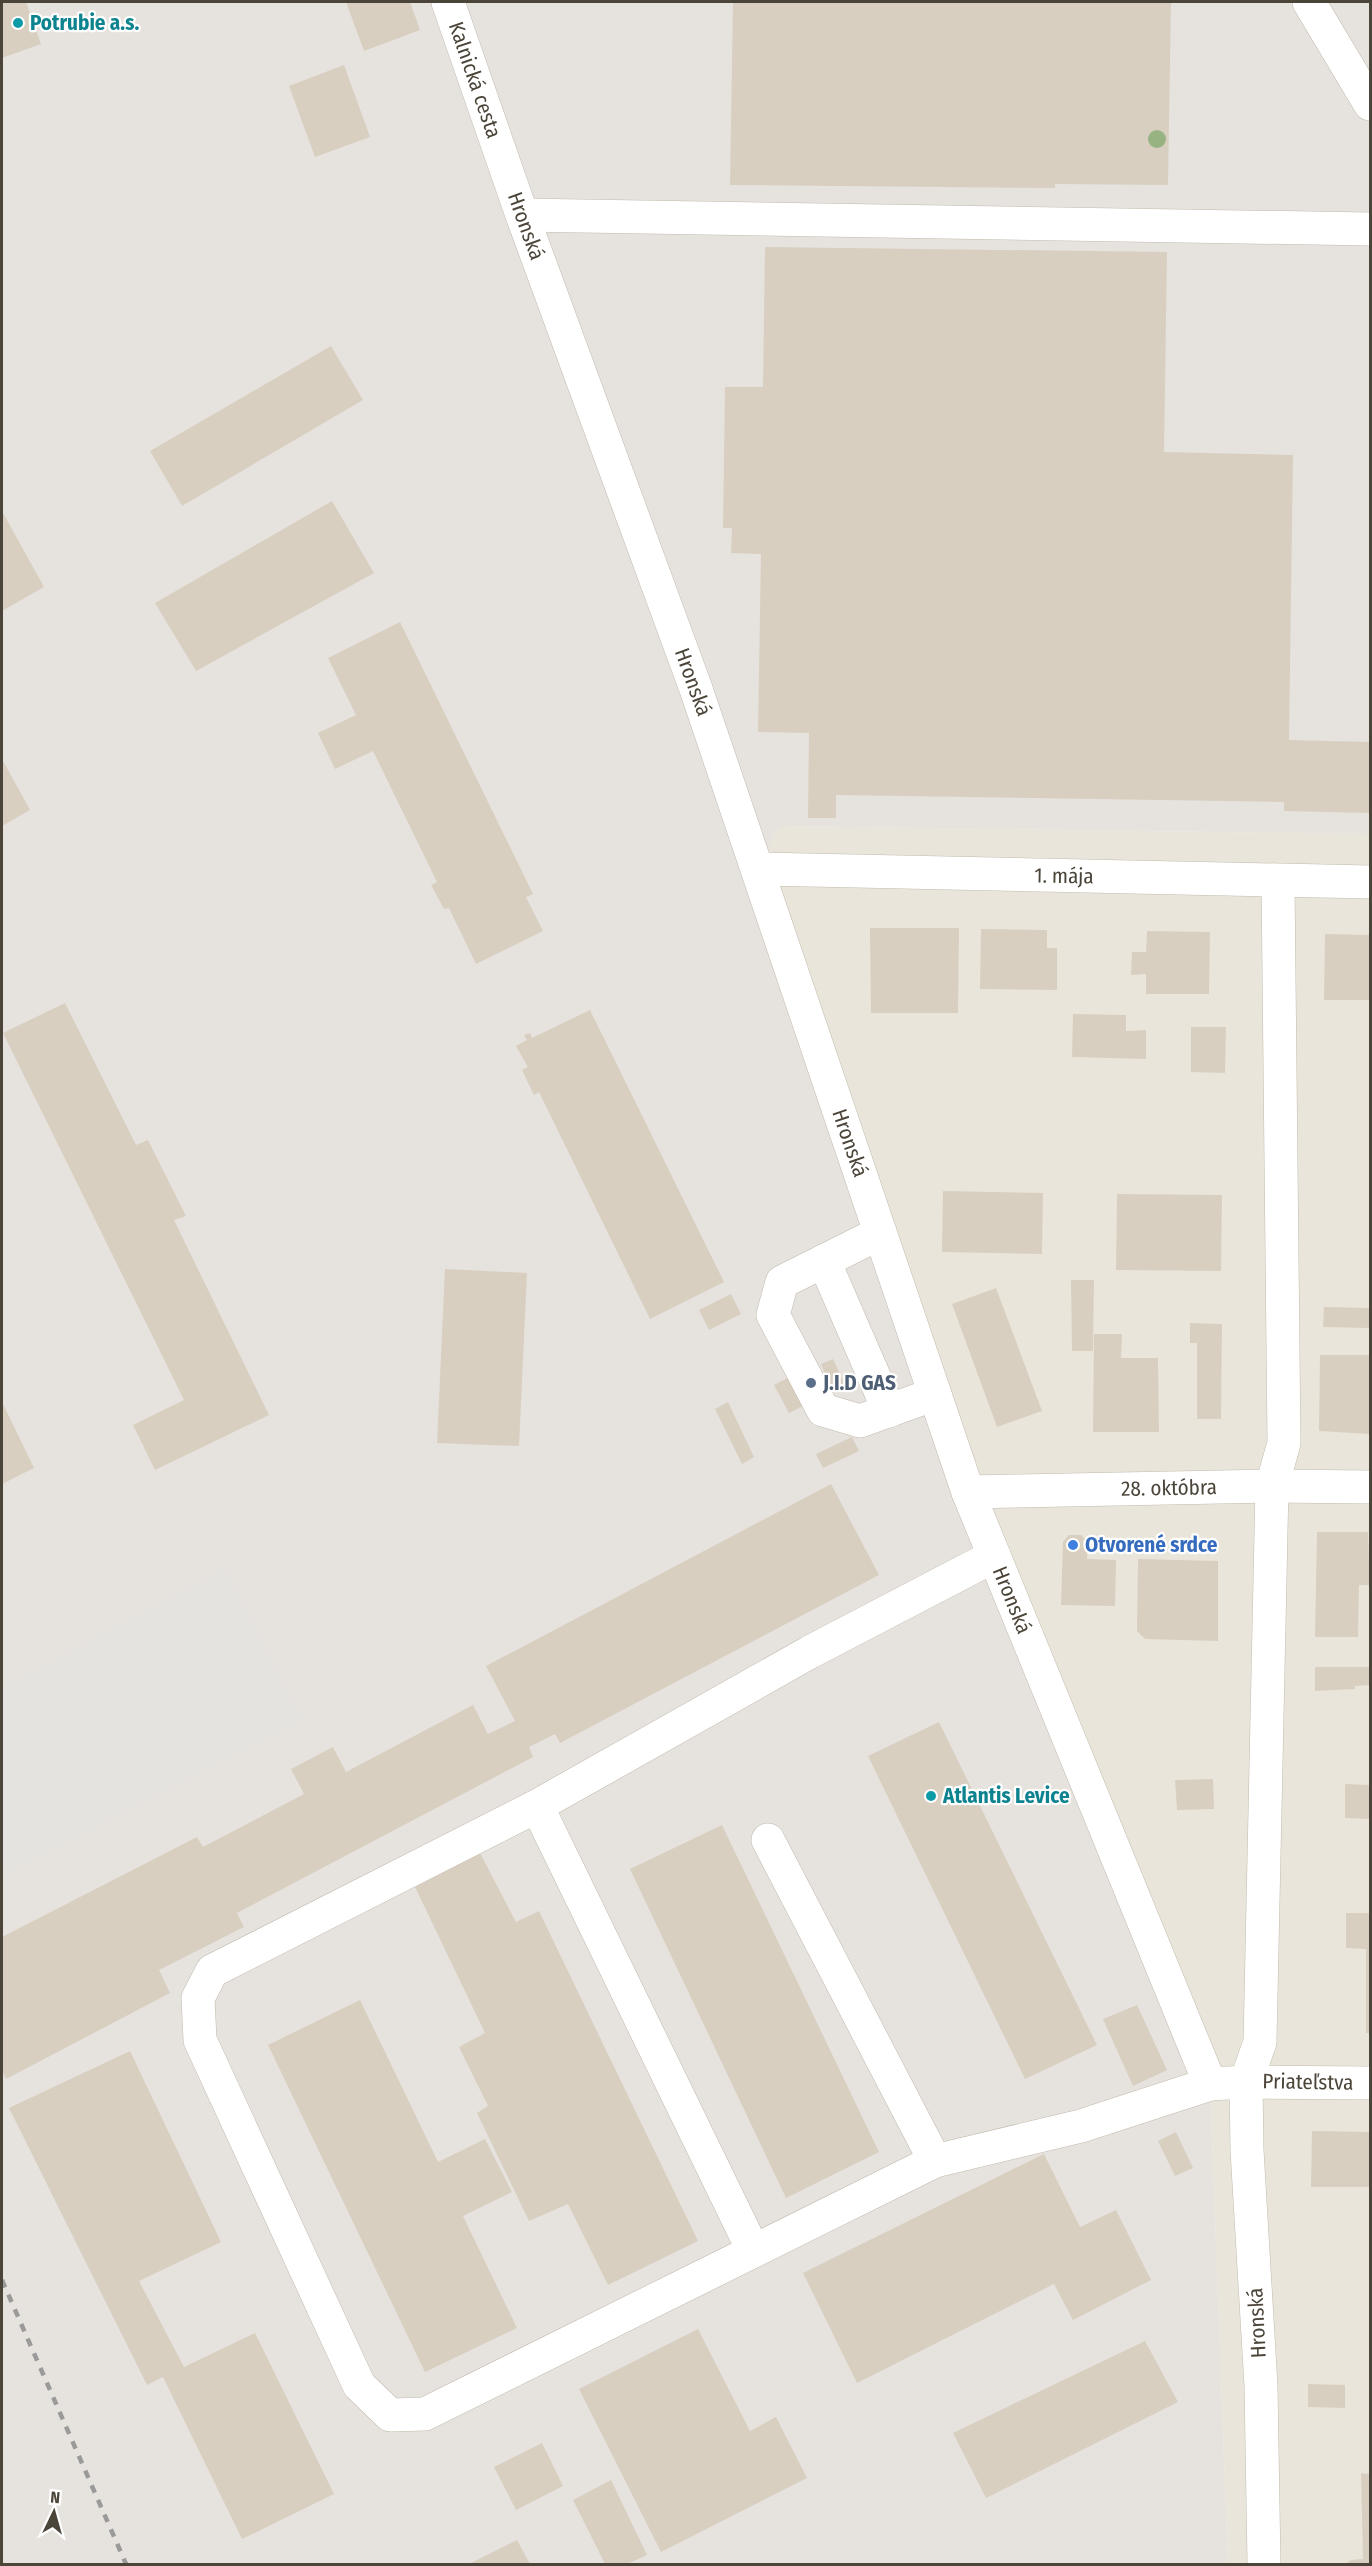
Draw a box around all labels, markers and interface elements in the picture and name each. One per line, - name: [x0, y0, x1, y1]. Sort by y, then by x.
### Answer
- place label: Potrubie a.s.: [30, 10, 139, 36]
- marker: Potrubie a.s.: [11, 16, 25, 30]
- street label: Kalnická cesta: [443, 18, 507, 142]
- street label: Hronská: [502, 189, 550, 263]
- street label: Hronská: [669, 645, 717, 719]
- street label: 1. mája: [1034, 862, 1094, 890]
- street label: Hronská: [826, 1106, 874, 1180]
- place label: J.I.D GAS: [822, 1370, 896, 1396]
- marker: J.I.D GAS: [804, 1376, 818, 1390]
- street label: 28. októbra: [1121, 1474, 1217, 1502]
- place label: Otvorené srdce: [1085, 1532, 1218, 1558]
- marker: Otvorené srdce: [1066, 1538, 1080, 1552]
- street label: Hronská: [987, 1563, 1037, 1637]
- place label: Atlantis Levice: [942, 1783, 1070, 1809]
- marker: Atlantis Levice: [924, 1789, 938, 1803]
- street label: Priateľstva: [1262, 2068, 1354, 2096]
- street label: Hronská: [1242, 2287, 1272, 2359]
- north arrow: [24, 2482, 84, 2542]
- text: N: [50, 2488, 61, 2507]

